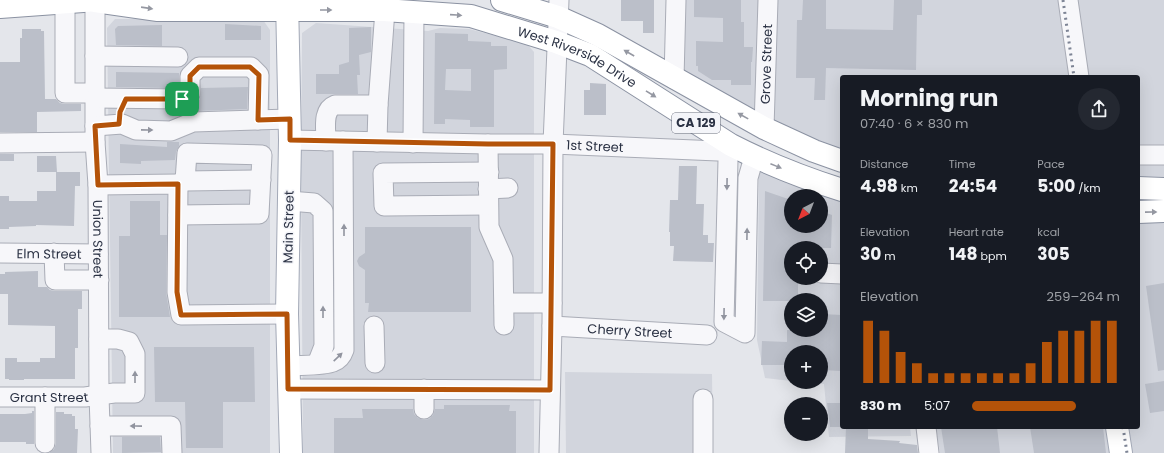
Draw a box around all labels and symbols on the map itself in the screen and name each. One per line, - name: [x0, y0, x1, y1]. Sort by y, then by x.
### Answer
- one-way arrow: [141, 5, 153, 11]
- one-way arrow: [320, 7, 333, 13]
- one-way arrow: [450, 11, 462, 18]
- street label: West Riverside Drive: [515, 22, 640, 92]
- street label: Grove Street: [756, 23, 777, 104]
- one-way arrow: [623, 50, 635, 57]
- pin: [165, 82, 199, 116]
- one-way arrow: [646, 90, 657, 98]
- road number: CA 129: [672, 113, 720, 133]
- one-way arrow: [737, 113, 749, 120]
- one-way arrow: [141, 127, 154, 133]
- street label: 1st Street: [566, 136, 624, 157]
- one-way arrow: [771, 163, 783, 169]
- one-way arrow: [724, 178, 731, 190]
- north arrow: [784, 189, 828, 233]
- street label: Main Street: [278, 190, 299, 264]
- street label: Union Street: [88, 200, 107, 278]
- one-way arrow: [1145, 208, 1157, 215]
- one-way arrow: [341, 223, 347, 236]
- one-way arrow: [744, 227, 750, 240]
- street label: Elm Street: [16, 244, 82, 264]
- one-way arrow: [320, 305, 326, 318]
- one-way arrow: [721, 308, 728, 320]
- street label: Cherry Street: [587, 319, 673, 343]
- one-way arrow: [334, 352, 343, 362]
- one-way arrow: [132, 370, 138, 383]
- street label: Grant Street: [10, 388, 90, 407]
- one-way arrow: [129, 423, 142, 429]

